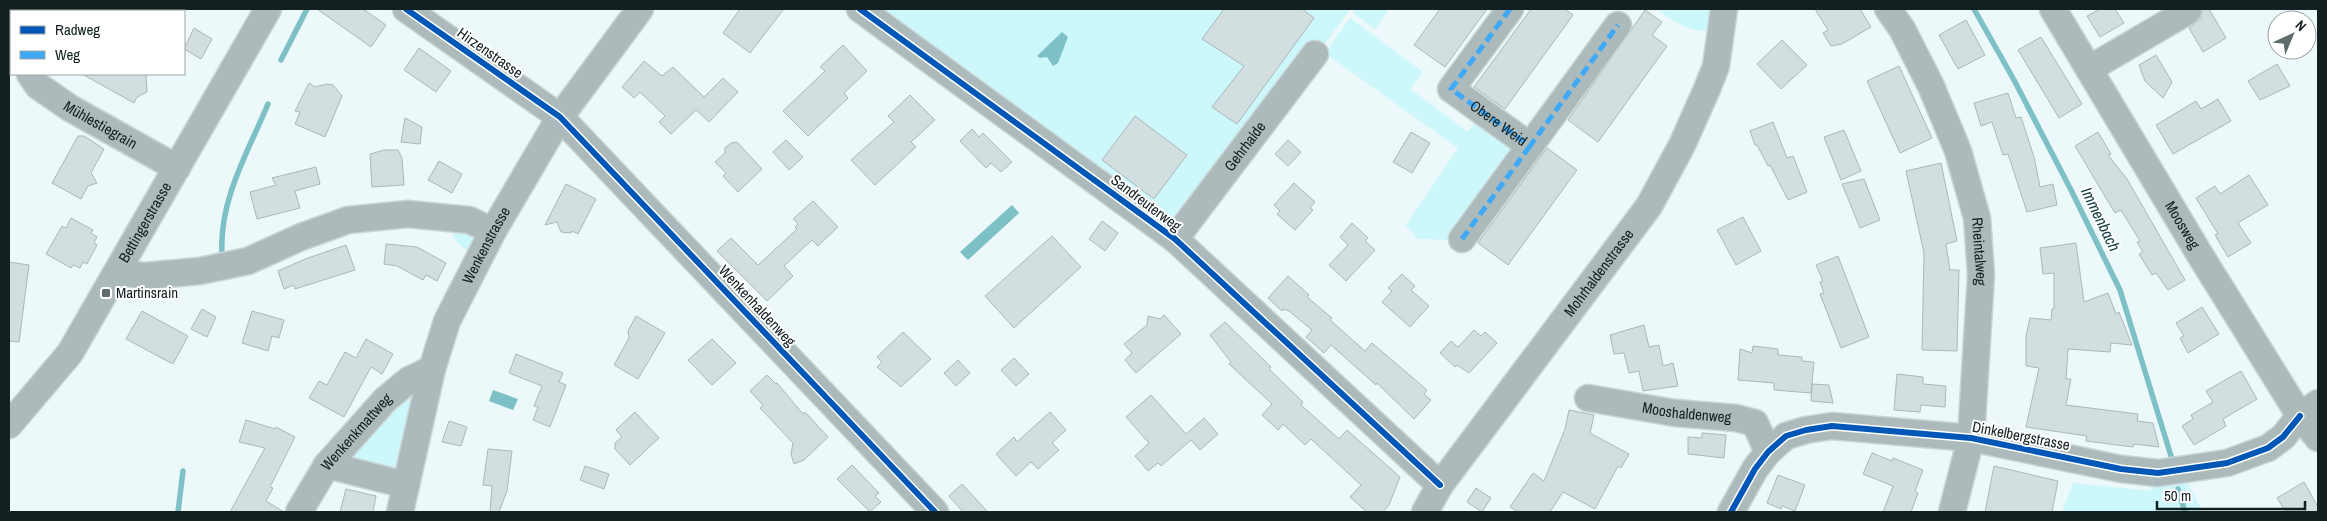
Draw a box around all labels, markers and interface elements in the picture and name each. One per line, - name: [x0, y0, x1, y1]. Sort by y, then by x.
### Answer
- legend: [10, 10, 185, 75]
- north arrow: [2267, 10, 2317, 60]
- text: N: [2292, 16, 2310, 35]
- text: Radweg: [55, 19, 100, 40]
- street label: Hirzenstrasse: [453, 22, 528, 83]
- text: Weg: [55, 44, 80, 65]
- street label: Obere Weid: [1466, 95, 1532, 151]
- street label: Mühlestiegrain: [59, 96, 141, 154]
- street label: Gehrhalde: [1219, 117, 1270, 175]
- street label: Sandreuterweg: [1107, 169, 1186, 236]
- street label: Bettingerstrasse: [113, 178, 176, 266]
- water label: Immenbach: [2076, 183, 2126, 255]
- street label: Moosweg: [2160, 197, 2205, 253]
- street label: Wenkenstrasse: [457, 203, 515, 287]
- street label: Rheintalweg: [1967, 217, 1992, 286]
- street label: Mohrhaldenstrasse: [1559, 224, 1638, 321]
- street label: Wenkenhaldenweg: [714, 260, 801, 351]
- place label: Martinsrain: [116, 282, 178, 303]
- marker: Martinsrain: [100, 287, 112, 299]
- street label: Wenkenkmattweg: [316, 388, 396, 475]
- street label: Mooshaldenweg: [1641, 397, 1732, 428]
- street label: Dinkelbergstrasse: [1970, 416, 2072, 455]
- scale bar: [2157, 478, 2304, 510]
- text: 50 m: [2164, 485, 2191, 506]

